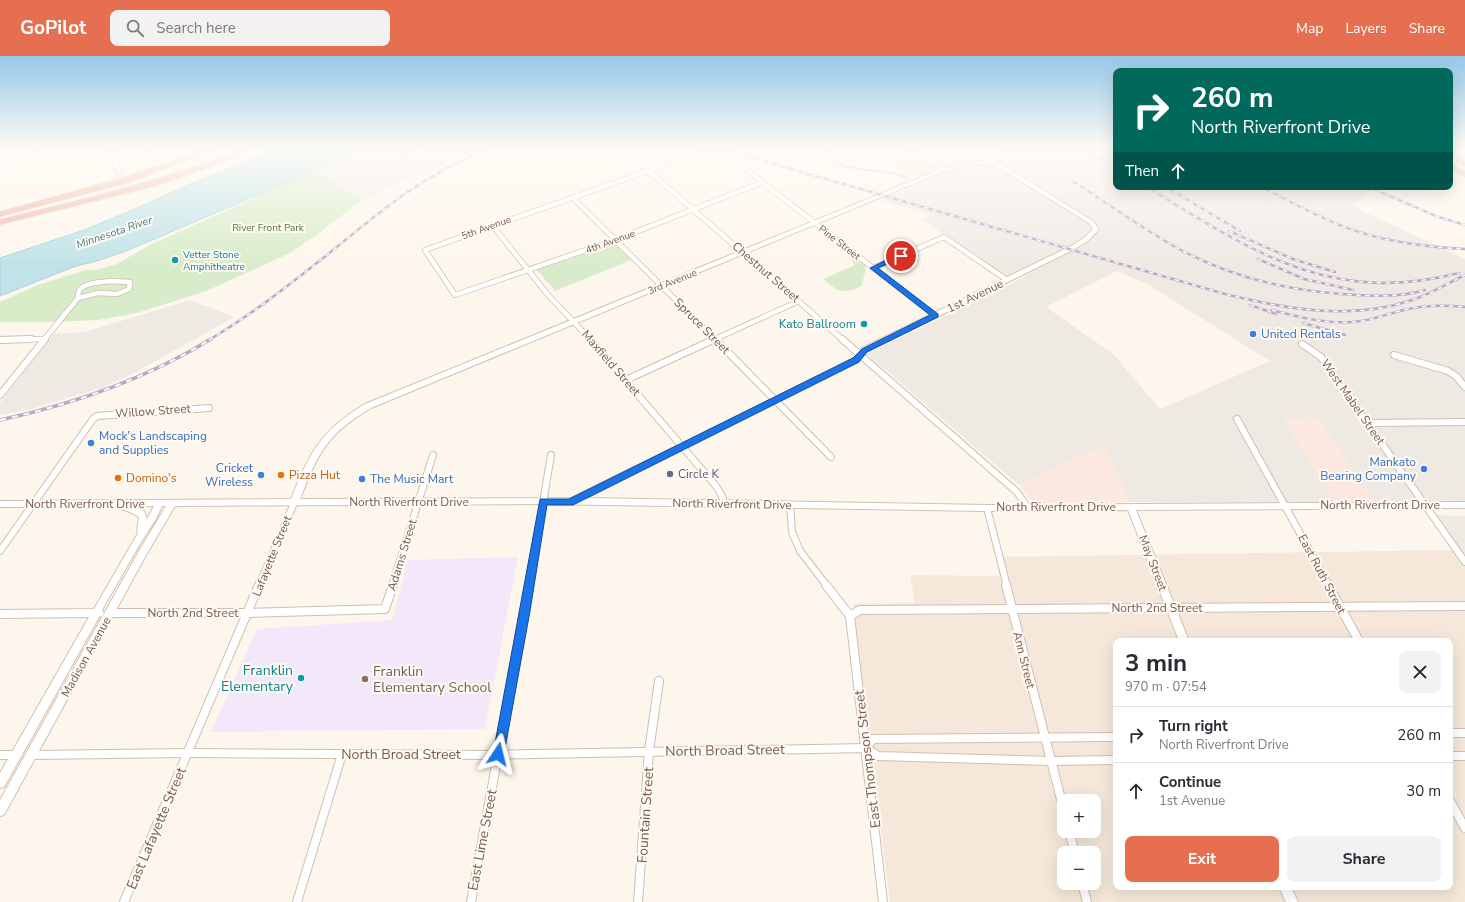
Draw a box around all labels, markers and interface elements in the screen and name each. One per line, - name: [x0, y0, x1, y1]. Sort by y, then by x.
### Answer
- search box: [110, 10, 390, 46]
- text: GoPilot: [20, 15, 86, 41]
- icon: search: [124, 17, 146, 39]
- text: Search here: [156, 18, 236, 38]
- text: Map: [1296, 19, 1323, 38]
- text: Layers: [1345, 19, 1387, 38]
- text: Share: [1409, 19, 1445, 38]
- text: 260 m: [1191, 79, 1274, 117]
- icon: right: [1125, 84, 1177, 136]
- text: North Riverfront Drive: [1191, 115, 1370, 139]
- icon: ahead: [1167, 160, 1189, 182]
- text: Then: [1125, 161, 1159, 181]
- water label: Minnesota River: [74, 212, 155, 252]
- street label: 5th Avenue: [460, 213, 513, 243]
- park label: River Front Park: [232, 221, 305, 235]
- street label: Pine Street: [816, 222, 864, 264]
- street label: 4th Avenue: [584, 227, 637, 257]
- street label: Chestnut Street: [729, 238, 804, 306]
- pin: [884, 239, 918, 273]
- icon: arrive: [890, 245, 912, 267]
- place label: Vetter Stone Amphitheatre: [182, 248, 245, 274]
- marker: Vetter Stone Amphitheatre: [170, 255, 180, 265]
- street label: 3rd Avenue: [646, 266, 699, 298]
- street label: 1st Avenue: [944, 275, 1006, 317]
- street label: Spruce Street: [671, 295, 734, 358]
- place label: Kato Ballroom: [779, 316, 856, 332]
- marker: Kato Ballroom: [859, 319, 869, 329]
- place label: United Rentals: [1261, 326, 1341, 342]
- street label: Maxfield Street: [578, 327, 645, 400]
- marker: United Rentals: [1248, 329, 1258, 339]
- street label: West Mabel Street: [1317, 356, 1389, 449]
- street label: Willow Street: [115, 400, 192, 422]
- place label: Mock's Landscaping and Supplies: [99, 428, 207, 458]
- marker: Mock's Landscaping and Supplies: [86, 438, 96, 448]
- place label: Mankato Bearing Company: [1320, 454, 1417, 484]
- place label: Cricket Wireless: [205, 460, 254, 490]
- marker: Mankato Bearing Company: [1419, 464, 1429, 474]
- place label: Circle K: [678, 466, 720, 482]
- place label: Pizza Hut: [289, 467, 341, 483]
- marker: Circle K: [665, 469, 675, 479]
- place label: Domino's: [126, 470, 177, 486]
- marker: Cricket Wireless: [256, 470, 266, 480]
- marker: Pizza Hut: [276, 470, 286, 480]
- place label: The Music Mart: [370, 471, 454, 487]
- marker: Domino's: [113, 473, 123, 483]
- marker: The Music Mart: [357, 474, 367, 484]
- street label: North Riverfront Drive: [349, 494, 469, 510]
- street label: North Riverfront Drive: [672, 495, 792, 513]
- street label: North Riverfront Drive: [25, 496, 145, 512]
- street label: North Riverfront Drive: [1320, 497, 1440, 513]
- street label: North Riverfront Drive: [996, 499, 1116, 515]
- street label: Lafayette Street: [248, 512, 296, 599]
- street label: Adams Street: [384, 517, 421, 593]
- street label: East Ruth Street: [1294, 531, 1350, 617]
- street label: May Street: [1135, 533, 1171, 594]
- street label: North 2nd Street: [1111, 600, 1203, 616]
- street label: North 2nd Street: [147, 605, 239, 621]
- street label: Madison Avenue: [57, 614, 115, 700]
- street label: Ann Street: [1009, 630, 1039, 691]
- text: 3 min: [1125, 647, 1187, 679]
- button: close: [1399, 651, 1441, 693]
- place label: Franklin Elementary: [221, 661, 294, 696]
- place label: Franklin Elementary School: [373, 662, 492, 697]
- marker: Franklin Elementary: [296, 673, 306, 683]
- marker: Franklin Elementary School: [360, 674, 370, 684]
- text: 970 m · 07:54: [1125, 678, 1207, 696]
- street label: East Thompson Street: [850, 689, 885, 829]
- text: Turn right: [1159, 716, 1228, 736]
- icon: right: [1125, 724, 1147, 746]
- text: 260 m: [1397, 725, 1441, 745]
- position arrow: [477, 733, 519, 775]
- text: North Riverfront Drive: [1159, 736, 1289, 754]
- street label: North Broad Street: [665, 740, 785, 761]
- street label: North Broad Street: [341, 745, 461, 764]
- street label: East Lafayette Street: [122, 764, 191, 892]
- street label: Fountain Street: [633, 766, 658, 864]
- text: Continue: [1159, 772, 1221, 792]
- icon: ahead: [1125, 780, 1147, 802]
- text: 30 m: [1406, 781, 1441, 801]
- street label: East Lime Street: [463, 788, 502, 892]
- text: 1st Avenue: [1159, 792, 1225, 810]
- map controls: [1057, 794, 1101, 890]
- button: +: [1057, 794, 1101, 838]
- button: Exit: [1125, 836, 1279, 882]
- button: Share: [1287, 836, 1441, 882]
- button: −: [1057, 846, 1101, 890]

